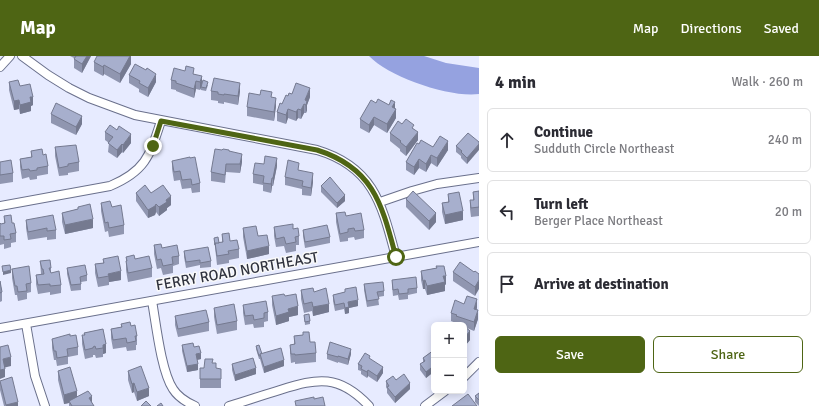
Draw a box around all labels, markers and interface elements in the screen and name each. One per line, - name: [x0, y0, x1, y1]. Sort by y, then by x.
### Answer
- text: Map: [20, 16, 56, 40]
- text: Map: [633, 20, 659, 37]
- text: Directions: [681, 20, 742, 37]
- text: Saved: [764, 20, 799, 37]
- text: 4 min: [495, 72, 536, 93]
- text: Walk · 260 m: [732, 74, 803, 90]
- text: Continue: [534, 123, 593, 141]
- icon: ahead: [496, 129, 518, 151]
- text: 240 m: [768, 132, 802, 148]
- route end: [144, 137, 162, 155]
- text: Sudduth Circle Northeast: [534, 141, 674, 157]
- text: Turn left: [534, 195, 588, 213]
- icon: left: [496, 201, 518, 223]
- text: 20 m: [775, 204, 802, 220]
- text: Berger Place Northeast: [534, 213, 663, 229]
- street label: FERRY ROAD NORTHEAST: [154, 248, 320, 294]
- route start: [387, 248, 405, 266]
- icon: arrive: [496, 273, 518, 295]
- text: Arrive at destination: [534, 275, 669, 293]
- map controls: [431, 322, 467, 394]
- button: +: [431, 322, 467, 358]
- button: Save: [495, 336, 645, 373]
- button: Share: [653, 336, 803, 373]
- button: −: [431, 358, 467, 394]

